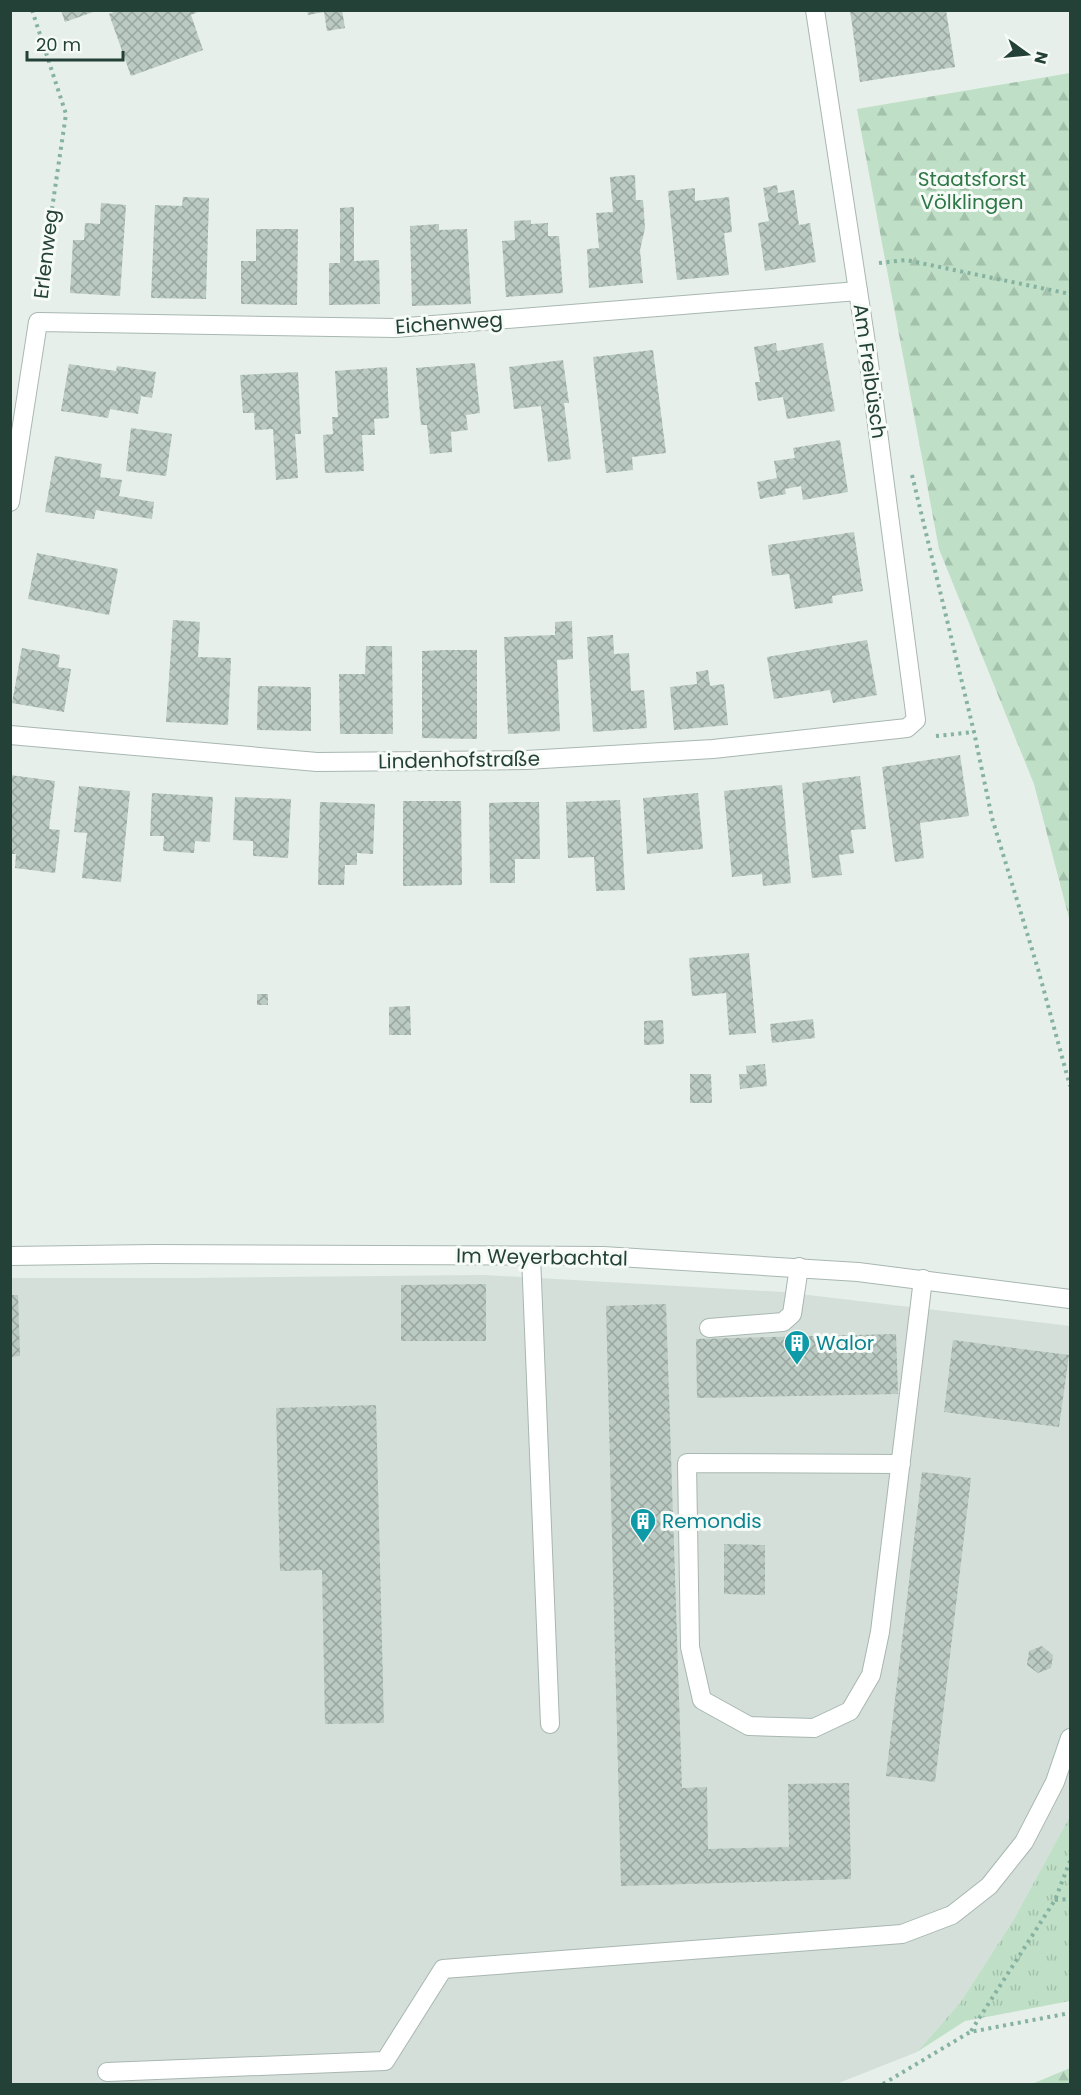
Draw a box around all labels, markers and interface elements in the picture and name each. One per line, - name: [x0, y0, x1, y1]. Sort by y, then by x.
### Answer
- scale bar: [27, 24, 123, 62]
- north arrow: [997, 24, 1057, 84]
- text: 20 m: [36, 32, 81, 57]
- text: N: [1028, 49, 1054, 67]
- park label: Staatsforst Völklingen: [918, 165, 1026, 216]
- street label: Erlenweg: [27, 208, 65, 300]
- street label: Am Freibüsch: [847, 302, 893, 440]
- street label: Eichenweg: [394, 305, 504, 341]
- street label: Lindenhofstraße: [378, 745, 540, 775]
- street label: Im Weyerbachtal: [456, 1242, 628, 1272]
- building icon: Walor: [782, 1328, 812, 1366]
- place label: Walor: [816, 1329, 874, 1357]
- building icon: Remondis: [628, 1506, 658, 1544]
- place label: Remondis: [662, 1507, 762, 1535]

